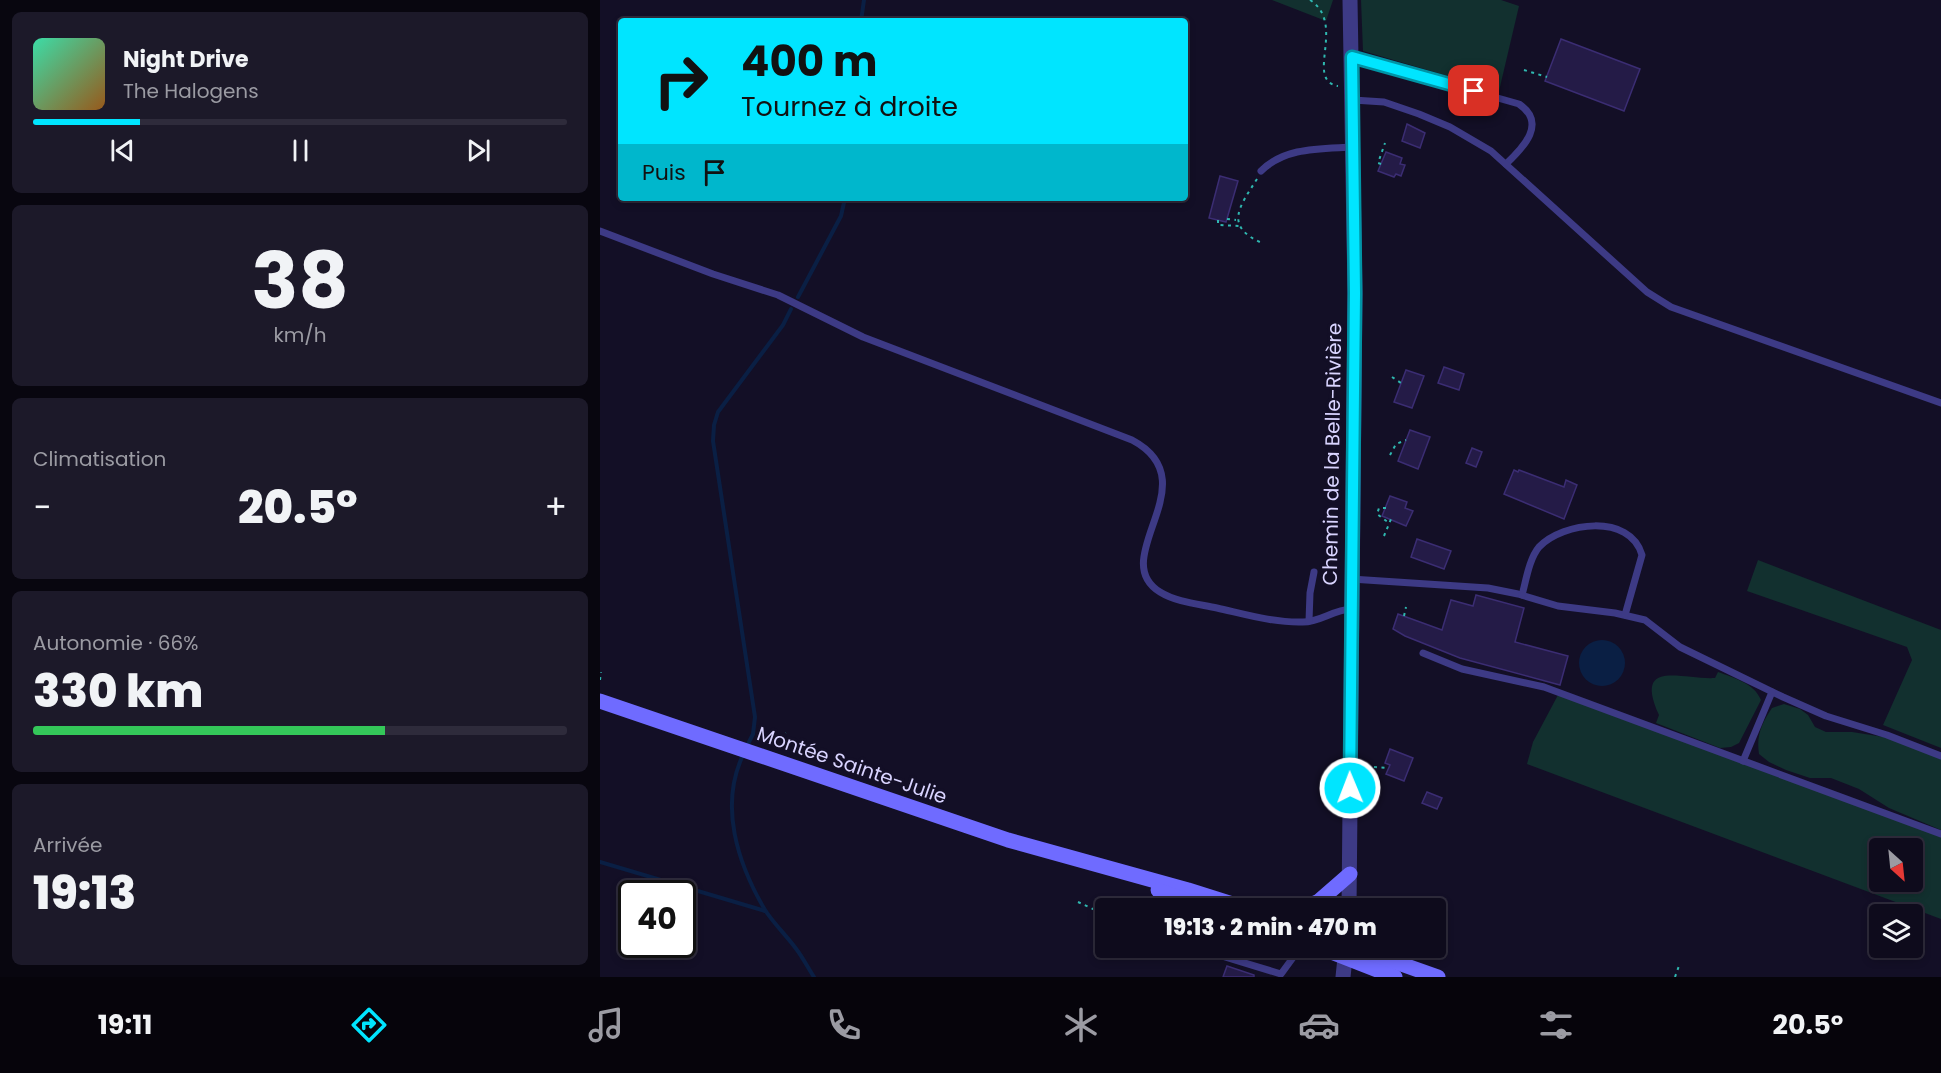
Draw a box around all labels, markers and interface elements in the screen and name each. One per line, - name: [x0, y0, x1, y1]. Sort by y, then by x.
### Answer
- text: 400 m: [741, 32, 878, 91]
- icon: right: [642, 42, 720, 120]
- text: Night Drive: [123, 44, 249, 75]
- pin: [1448, 65, 1499, 116]
- icon: arrive: [1457, 74, 1490, 107]
- text: The Halogens: [123, 77, 259, 105]
- text: Tournez à droite: [741, 88, 958, 125]
- icon: previous: [106, 134, 139, 167]
- icon: pause: [284, 134, 317, 167]
- icon: next: [462, 134, 495, 167]
- icon: arrive: [698, 156, 731, 189]
- text: Puis: [642, 157, 686, 188]
- text: 38: [251, 226, 349, 335]
- text: km/h: [273, 321, 327, 349]
- street label: Chemin de la Belle-Rivière: [1316, 322, 1348, 586]
- text: Climatisation: [33, 445, 166, 473]
- text: 20.5°: [238, 476, 358, 539]
- text: −: [33, 484, 51, 531]
- text: +: [544, 484, 567, 531]
- text: Autonomie · 66%: [33, 629, 198, 657]
- text: 330 km: [33, 660, 203, 723]
- street label: Montée Sainte-Julie: [753, 719, 951, 811]
- position arrow: [1318, 756, 1382, 820]
- text: Arrivée: [33, 831, 102, 859]
- north arrow: [1869, 838, 1923, 892]
- map controls: [1869, 838, 1923, 958]
- text: 19:13: [33, 862, 136, 925]
- speed limit sign: 40: [618, 880, 696, 958]
- button: layers: [1869, 904, 1923, 958]
- text: 19:13 · 2 min · 470 m: [1164, 912, 1377, 943]
- icon: directions: [348, 1004, 390, 1046]
- icon: music: [585, 1004, 627, 1046]
- icon: phone: [823, 1004, 865, 1046]
- icon: climate: [1060, 1004, 1102, 1046]
- icon: car: [1298, 1004, 1340, 1046]
- icon: filters: [1535, 1004, 1577, 1046]
- text: 19:11: [98, 1006, 152, 1043]
- text: 20.5°: [1773, 1006, 1843, 1043]

